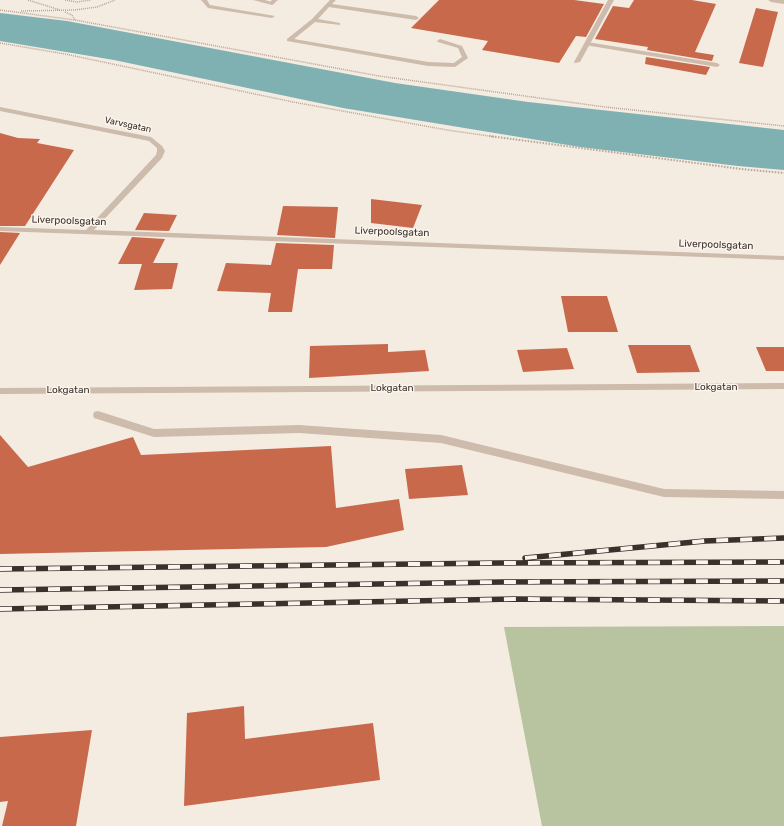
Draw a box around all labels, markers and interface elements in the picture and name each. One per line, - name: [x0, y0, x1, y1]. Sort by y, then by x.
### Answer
- street label: Varvsgatan: [104, 115, 152, 135]
- street label: Liverpoolsgatan: [31, 214, 107, 228]
- street label: Liverpoolsgatan: [354, 225, 430, 239]
- street label: Liverpoolsgatan: [678, 238, 754, 252]
- street label: Lokgatan: [694, 381, 738, 393]
- street label: Lokgatan: [370, 382, 414, 394]
- street label: Lokgatan: [46, 384, 90, 396]

